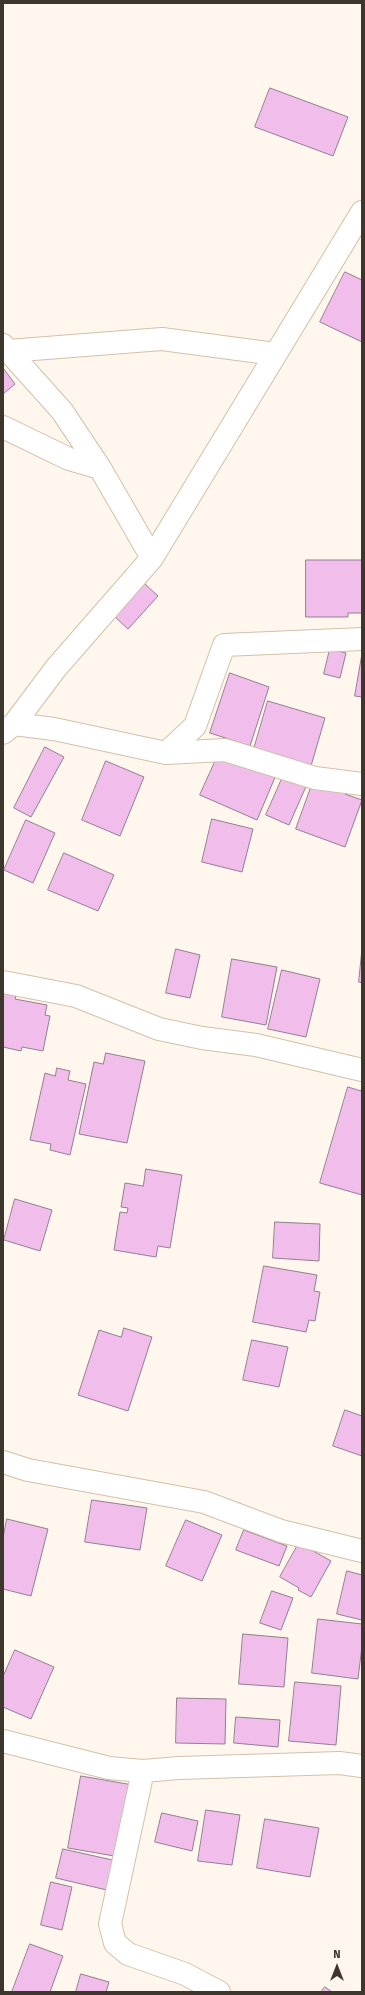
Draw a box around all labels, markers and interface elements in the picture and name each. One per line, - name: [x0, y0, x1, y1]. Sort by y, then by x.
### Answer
- north arrow: [317, 1947, 357, 1987]
- text: N: [333, 1948, 341, 1961]

